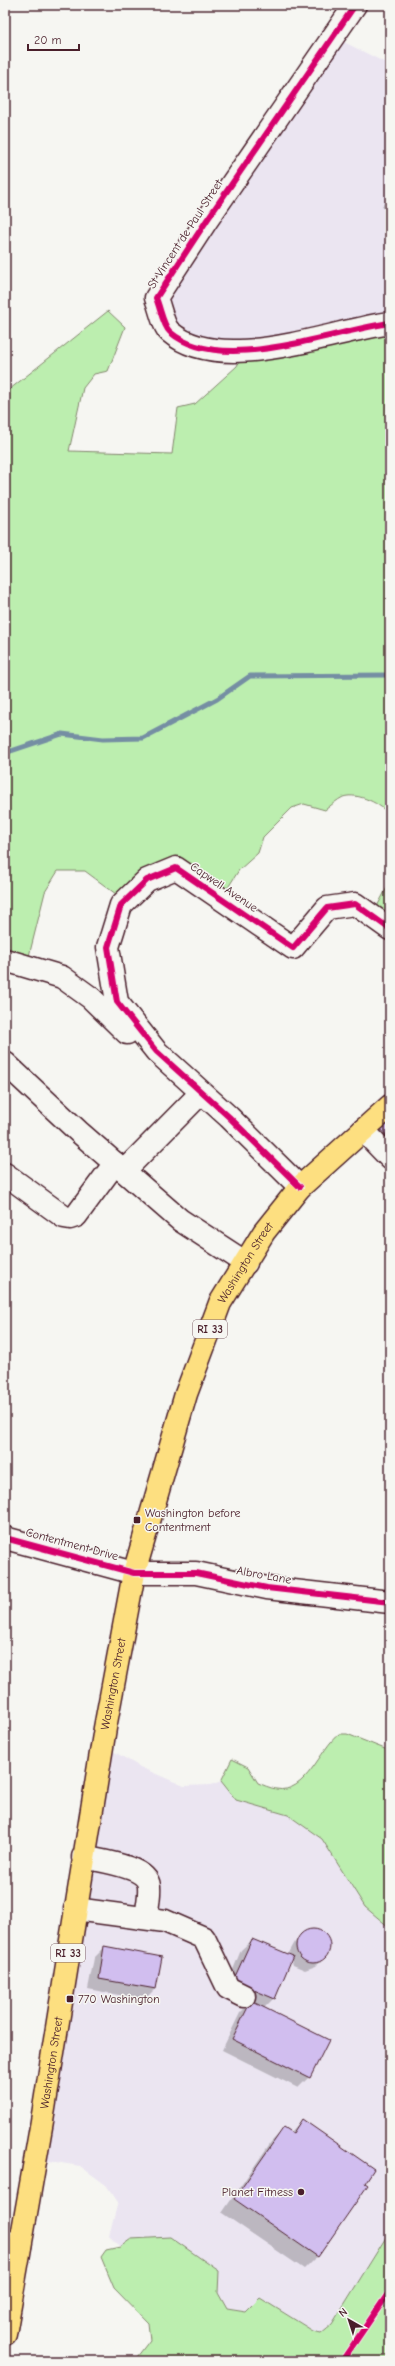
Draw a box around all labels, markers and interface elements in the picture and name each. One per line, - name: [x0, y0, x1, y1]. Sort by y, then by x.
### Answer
- scale bar: [28, 26, 79, 52]
- text: 20 m: [34, 33, 62, 47]
- street label: St Vincent de Paul Street: [144, 176, 226, 291]
- street label: Capwell Avenue: [187, 859, 261, 915]
- street label: Washington Street: [215, 1219, 276, 1306]
- road number: RI 33: [193, 1320, 227, 1338]
- place label: Washington before Contentment: [145, 1506, 240, 1534]
- marker: Washington before Contentment: [132, 1515, 142, 1525]
- street label: Contentment Drive: [24, 1525, 120, 1563]
- street label: Albro Lane: [235, 1563, 293, 1587]
- street label: Washington Street: [98, 1636, 129, 1731]
- road number: RI 33: [51, 1944, 85, 1962]
- place label: 770 Washington: [78, 1992, 160, 2006]
- marker: 770 Washington: [65, 1994, 75, 2004]
- street label: Washington Street: [37, 2015, 66, 2110]
- place label: Planet Fitness: [222, 2185, 293, 2199]
- marker: Planet Fitness: [296, 2187, 306, 2197]
- north arrow: [329, 2300, 369, 2340]
- text: N: [336, 2305, 350, 2320]

